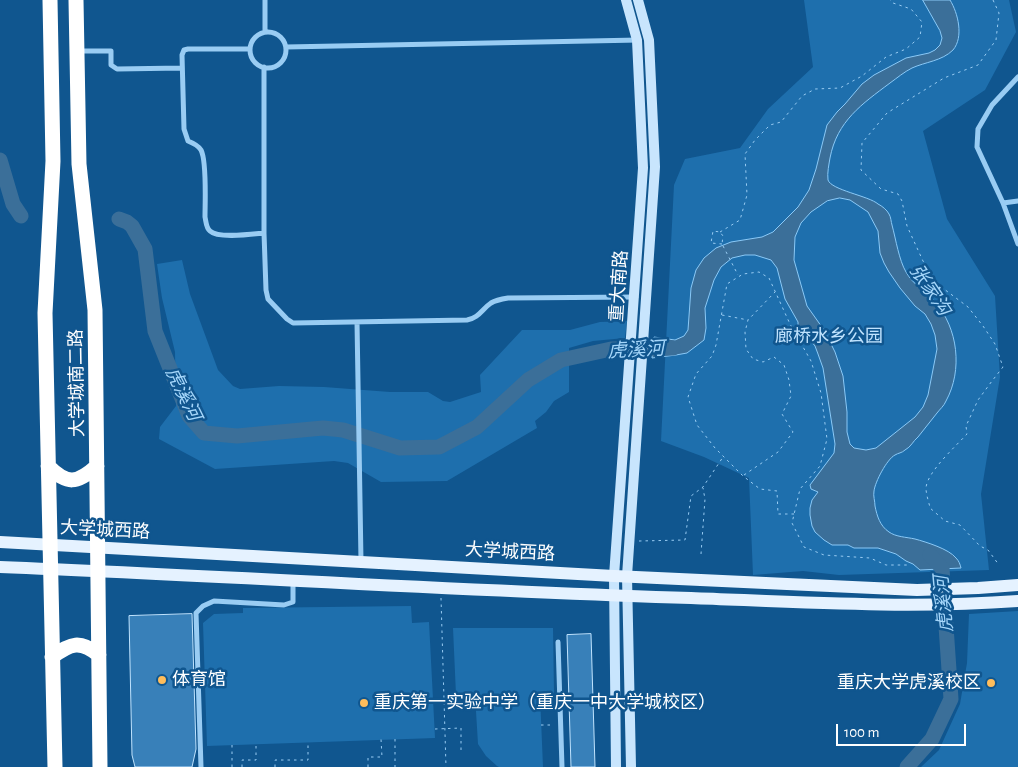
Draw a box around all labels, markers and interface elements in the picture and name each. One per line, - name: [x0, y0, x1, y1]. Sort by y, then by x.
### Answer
- street label: 重大南路: [606, 249, 632, 323]
- water label: 张家沟: [905, 260, 955, 320]
- park label: 廊桥水乡公园: [775, 326, 883, 348]
- street label: 大学城南二路: [65, 329, 89, 437]
- water label: 虎溪河: [607, 337, 665, 363]
- water label: 虎溪河: [160, 363, 206, 425]
- street label: 大学城西路: [59, 517, 151, 543]
- street label: 大学城西路: [464, 539, 556, 565]
- water label: 虎溪河: [930, 575, 958, 633]
- place label: 体育馆: [172, 669, 226, 691]
- place label: 重庆大学虎溪校区: [837, 672, 981, 694]
- marker: 体育馆: [156, 674, 168, 686]
- marker: 重庆大学虎溪校区: [985, 677, 997, 689]
- place label: 重庆第一实验中学（重庆一中大学城校区）: [374, 692, 716, 714]
- marker: 重庆第一实验中学（重庆一中大学城校区）: [358, 697, 370, 709]
- scale bar: [838, 714, 968, 746]
- text: 100 m: [844, 725, 879, 740]

